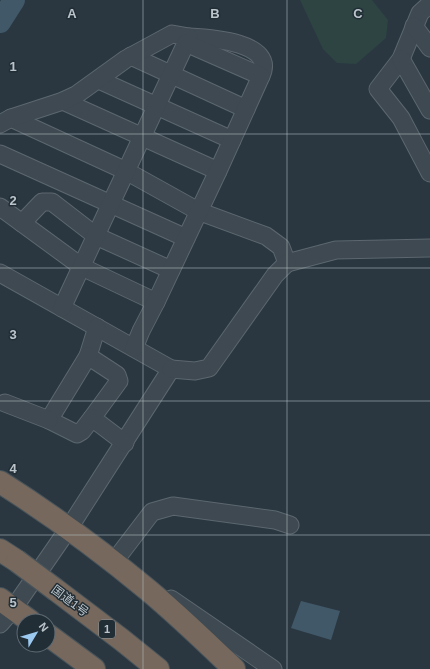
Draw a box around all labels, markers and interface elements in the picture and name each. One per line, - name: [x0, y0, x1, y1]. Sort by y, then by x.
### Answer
- text: A: [67, 6, 77, 21]
- text: B: [210, 6, 220, 21]
- text: C: [353, 6, 363, 21]
- text: 1: [9, 59, 17, 74]
- text: 2: [9, 193, 17, 208]
- text: 3: [9, 327, 17, 342]
- text: 4: [9, 461, 17, 476]
- street label: 国道1号: [49, 583, 91, 619]
- text: 5: [9, 595, 17, 610]
- north arrow: [16, 613, 56, 653]
- text: N: [37, 620, 51, 634]
- road number: 1: [99, 620, 115, 638]

